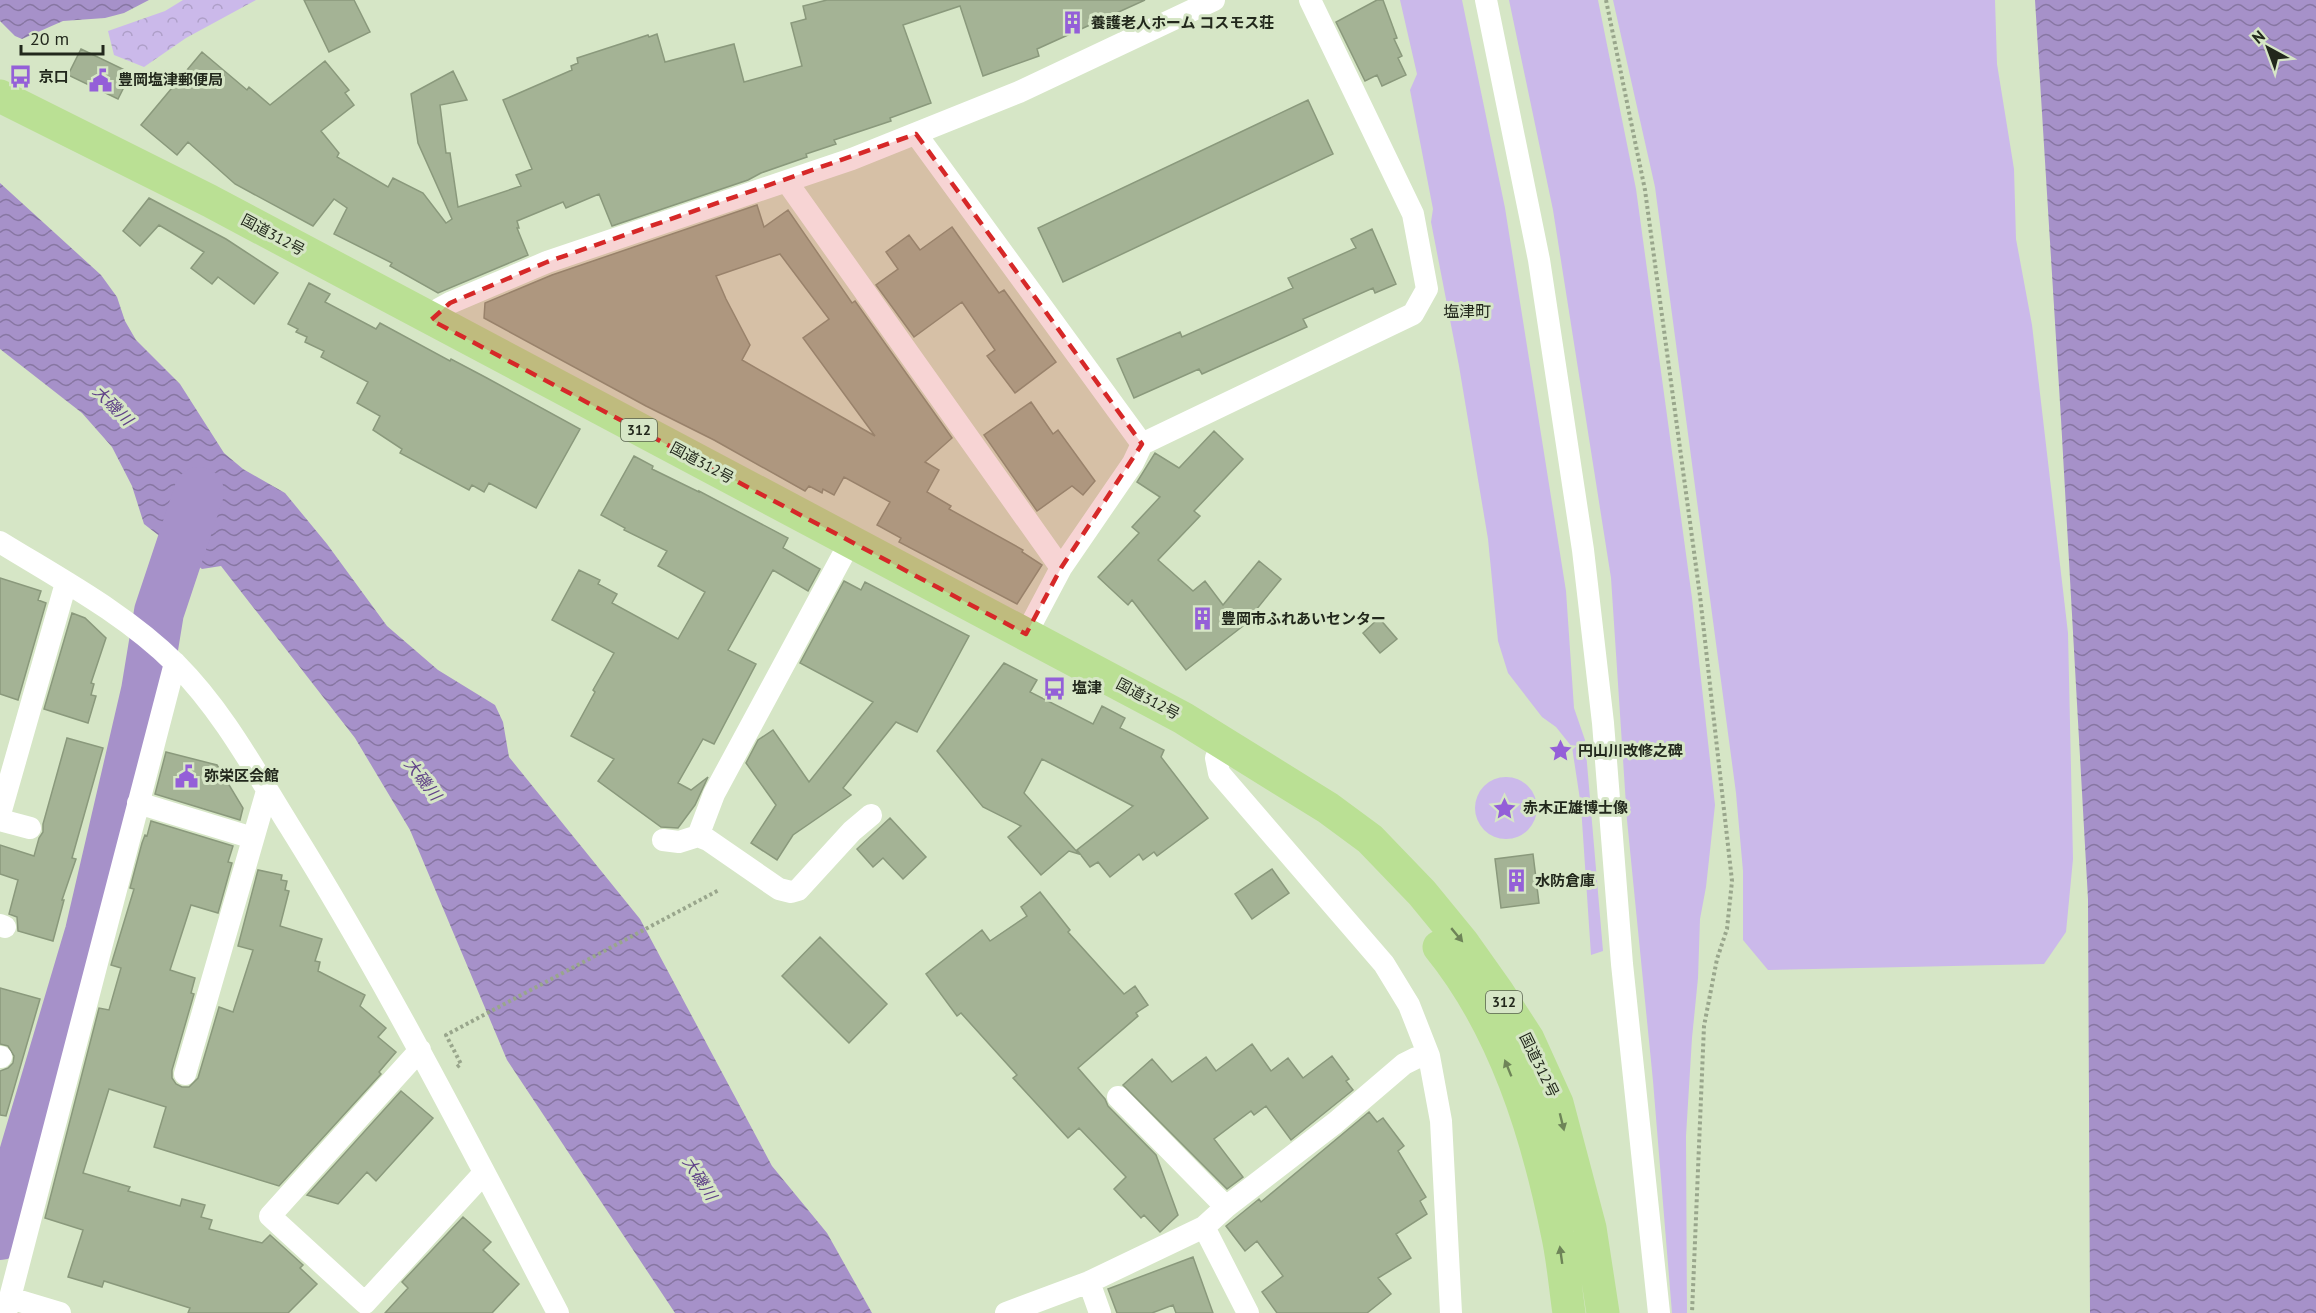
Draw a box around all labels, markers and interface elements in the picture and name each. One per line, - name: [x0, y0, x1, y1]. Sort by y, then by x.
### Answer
- building icon: 養護老人ホーム コスモス荘: [1060, 10, 1086, 36]
- place label: 養護老人ホーム コスモス荘: [1091, 13, 1274, 32]
- scale bar: [21, 18, 104, 56]
- north arrow: [2238, 18, 2298, 78]
- text: N: [2248, 26, 2269, 48]
- text: 20 m: [30, 27, 69, 50]
- bus stop icon: 京口: [8, 64, 34, 90]
- place label: 京口: [39, 67, 69, 86]
- public building icon: 豊岡塩津郵便局: [87, 67, 113, 93]
- place label: 豊岡塩津郵便局: [118, 70, 223, 89]
- street label: 国道312号: [238, 210, 308, 259]
- district label: 塩津町: [1443, 301, 1491, 321]
- water label: 大磯川: [89, 381, 138, 430]
- road number: 312: [621, 419, 657, 441]
- street label: 国道312号: [667, 438, 737, 487]
- building icon: 豊岡市ふれあいセンター: [1190, 606, 1216, 632]
- place label: 豊岡市ふれあいセンター: [1221, 609, 1386, 628]
- street label: 国道312号: [1113, 674, 1183, 723]
- bus stop icon: 塩津: [1041, 675, 1067, 701]
- place label: 塩津: [1072, 678, 1102, 697]
- place icon: 円山川改修之碑: [1547, 738, 1573, 764]
- place label: 円山川改修之碑: [1578, 741, 1683, 760]
- water label: 大磯川: [400, 754, 447, 806]
- public building icon: 弥栄区会館: [173, 763, 199, 789]
- place label: 弥栄区会館: [204, 766, 279, 785]
- place icon: 赤木正雄博士像: [1492, 795, 1518, 821]
- place label: 赤木正雄博士像: [1523, 798, 1628, 817]
- building icon: 水防倉庫: [1504, 868, 1530, 894]
- place label: 水防倉庫: [1535, 871, 1595, 890]
- one-way arrow: [1450, 927, 1463, 943]
- road number: 312: [1486, 991, 1522, 1013]
- street label: 国道312号: [1516, 1029, 1563, 1100]
- one-way arrow: [1503, 1059, 1512, 1077]
- one-way arrow: [1558, 1113, 1568, 1131]
- water label: 大磯川: [679, 1152, 723, 1205]
- one-way arrow: [1556, 1245, 1565, 1264]

